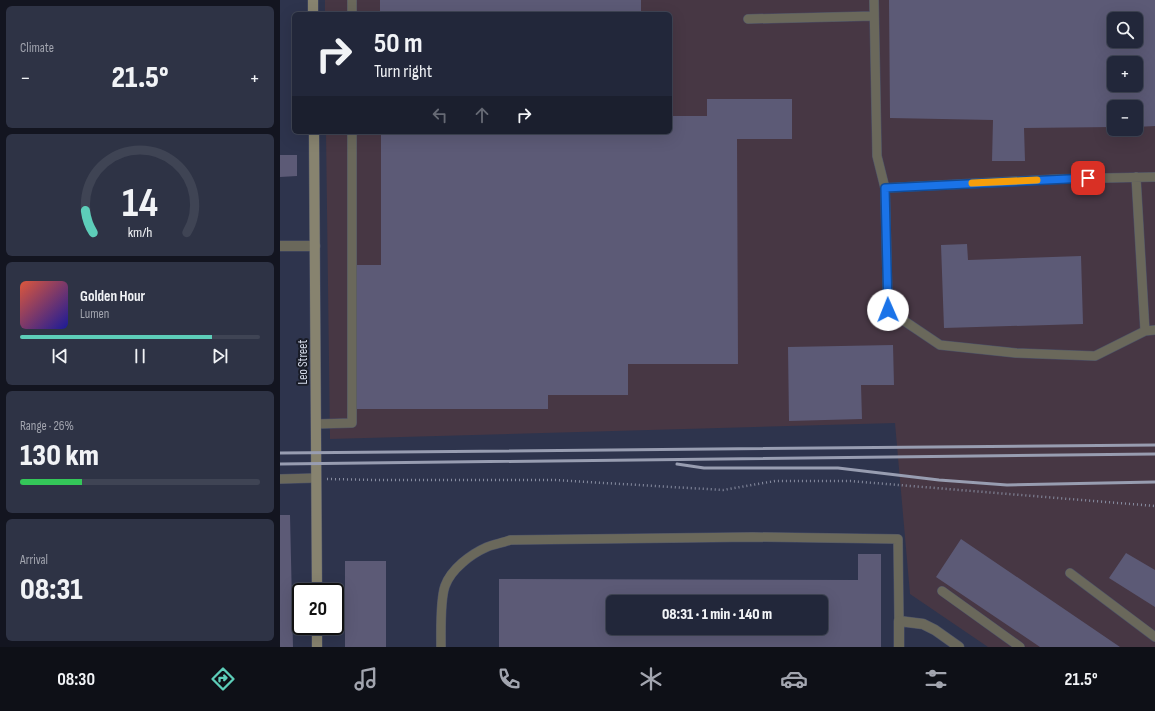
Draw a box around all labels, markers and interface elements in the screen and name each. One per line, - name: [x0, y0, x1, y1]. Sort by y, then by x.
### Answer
- map controls: [1107, 12, 1143, 136]
- button: search: [1107, 12, 1143, 48]
- text: 50 m: [374, 27, 423, 60]
- icon: right: [308, 28, 360, 80]
- text: Climate: [20, 40, 54, 56]
- button: +: [1107, 56, 1143, 92]
- text: 21.5°: [111, 60, 169, 96]
- text: Turn right: [374, 61, 432, 82]
- text: −: [20, 65, 31, 92]
- text: +: [249, 65, 260, 92]
- button: −: [1107, 100, 1143, 136]
- icon: left: [429, 104, 451, 126]
- icon: ahead: [471, 104, 493, 126]
- icon: right: [513, 104, 535, 126]
- pin: [1071, 161, 1105, 195]
- icon: arrive: [1077, 167, 1099, 189]
- text: 14: [122, 179, 158, 228]
- text: km/h: [128, 224, 152, 241]
- text: Golden Hour: [80, 287, 145, 306]
- position arrow: [867, 289, 909, 331]
- text: Lumen: [80, 306, 109, 322]
- street label: Leo Street: [295, 340, 311, 384]
- icon: previous: [49, 345, 71, 367]
- icon: pause: [129, 345, 151, 367]
- icon: next: [209, 345, 231, 367]
- text: Range · 26%: [20, 418, 74, 434]
- text: 130 km: [20, 438, 99, 474]
- text: Arrival: [20, 552, 48, 568]
- text: 08:31: [20, 572, 83, 608]
- speed limit sign: 20: [292, 583, 344, 635]
- text: 08:31 · 1 min · 140 m: [662, 605, 772, 624]
- icon: directions: [209, 665, 237, 693]
- icon: music: [352, 665, 380, 693]
- icon: phone: [495, 665, 523, 693]
- icon: climate: [637, 665, 665, 693]
- icon: car: [780, 665, 808, 693]
- icon: filters: [922, 665, 950, 693]
- text: 08:30: [57, 669, 95, 690]
- text: 21.5°: [1065, 669, 1098, 690]

